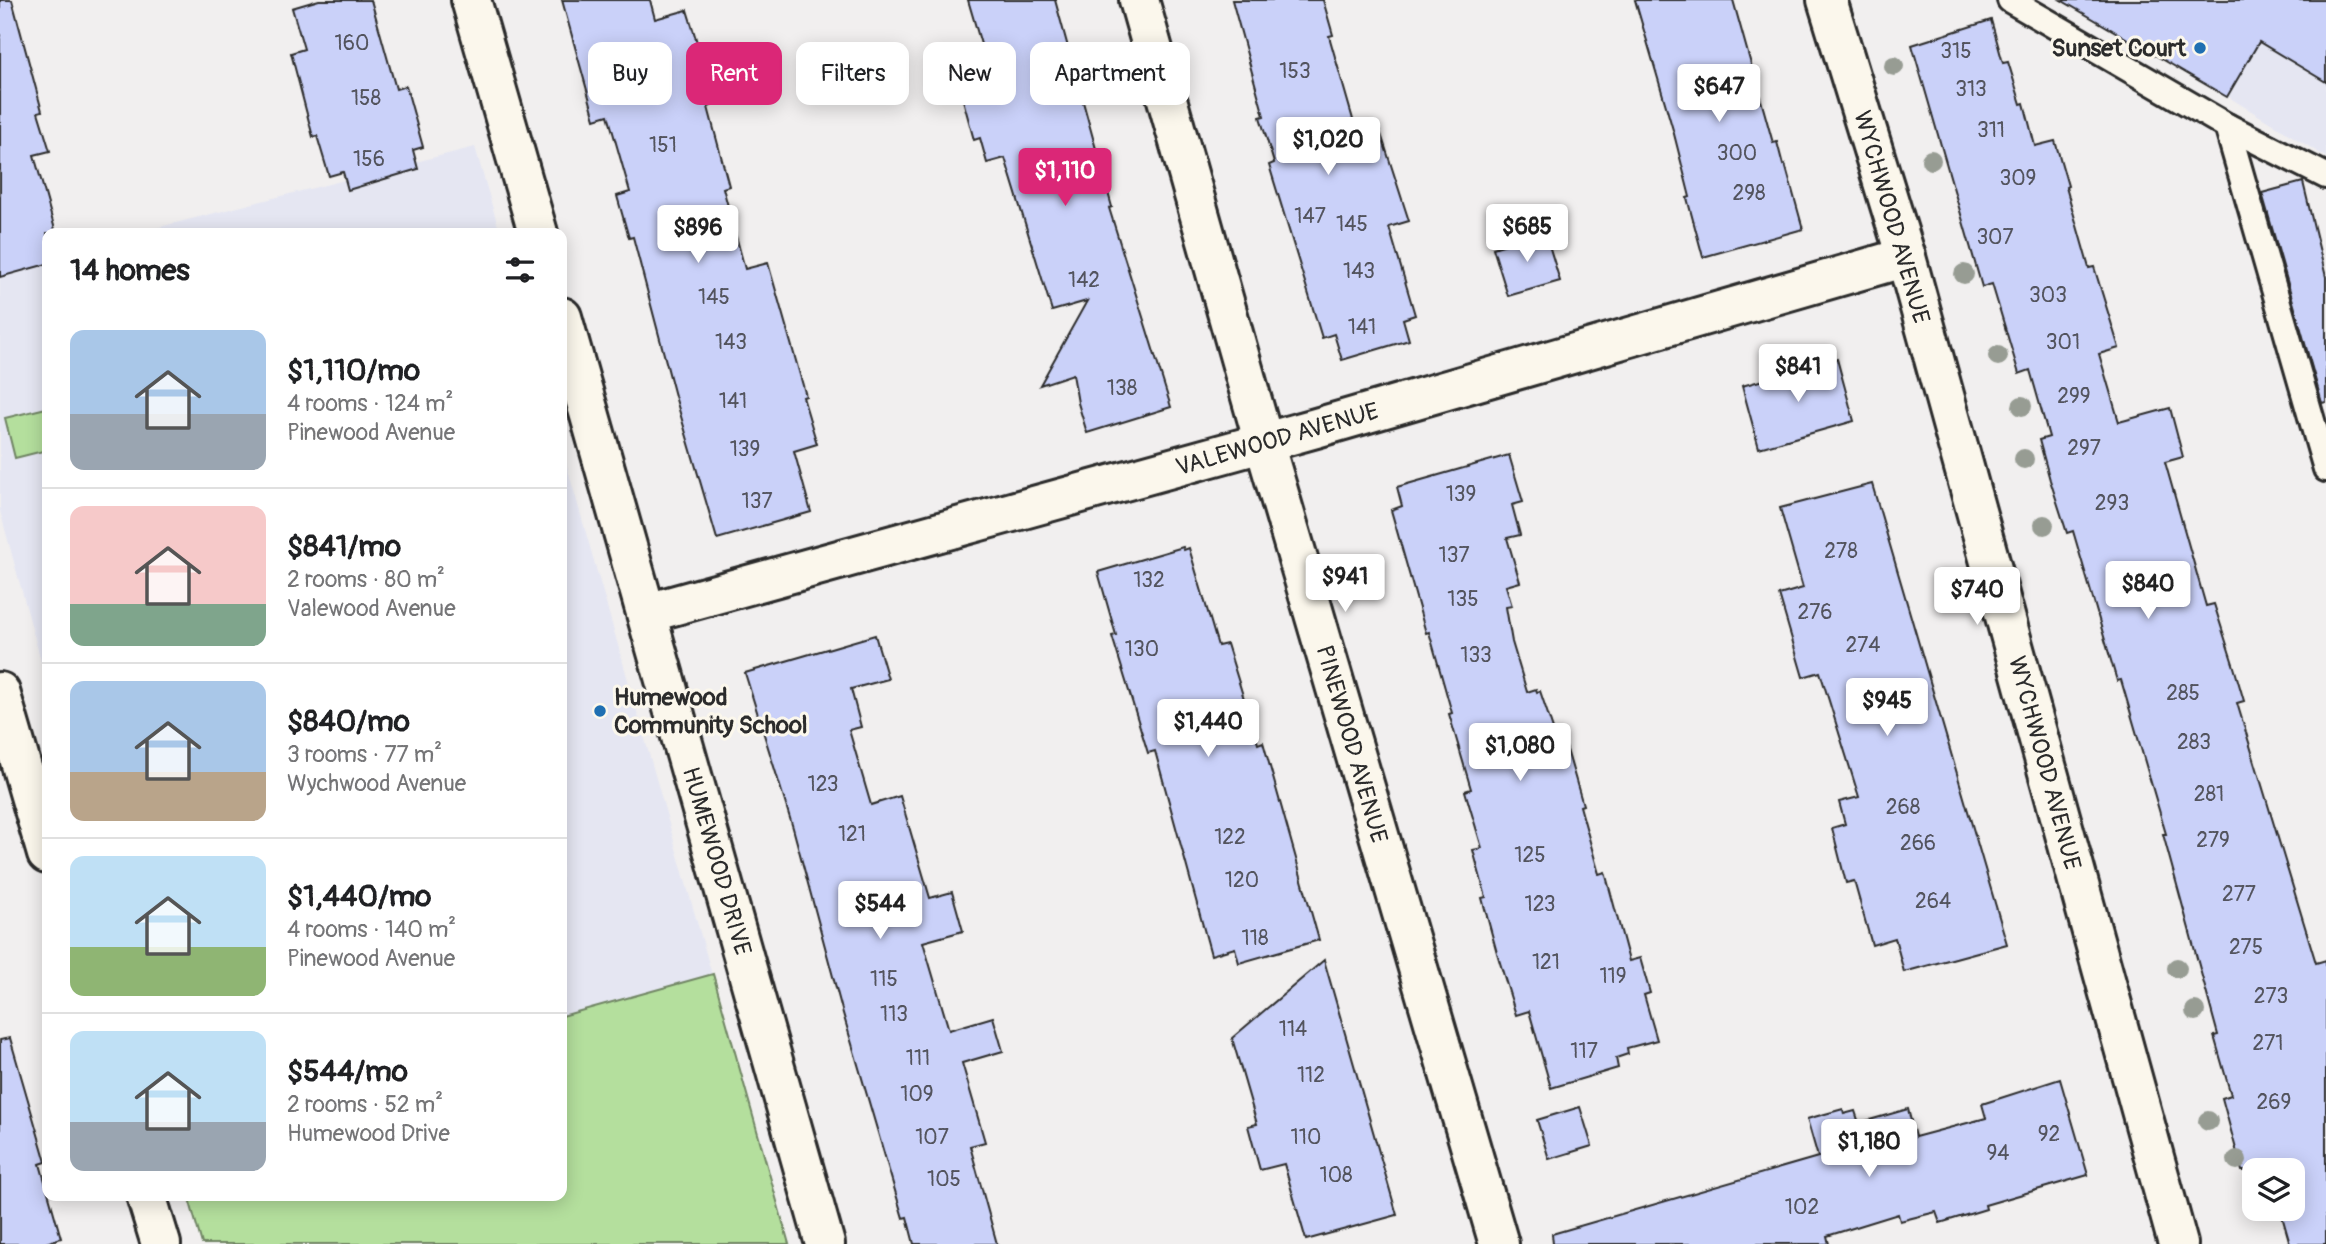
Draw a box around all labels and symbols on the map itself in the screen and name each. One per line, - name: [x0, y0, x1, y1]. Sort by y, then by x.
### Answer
- house number: 160: [335, 30, 369, 57]
- place label: Sunset Court: [2051, 34, 2187, 63]
- house number: 315: [1940, 38, 1972, 65]
- marker: Sunset Court: [2192, 40, 2208, 56]
- house number: 153: [1279, 58, 1311, 85]
- pin: $647: [1678, 64, 1760, 124]
- house number: 313: [1955, 76, 1987, 103]
- house number: 158: [351, 85, 381, 112]
- street label: WYCHWOOD AVENUE: [1847, 107, 1936, 327]
- house number: 311: [1977, 117, 2005, 144]
- pin: $1,020: [1271, 118, 1385, 177]
- house number: 151: [649, 132, 677, 159]
- house number: 300: [1717, 140, 1757, 167]
- house number: 156: [353, 146, 385, 173]
- pin: $1,110: [1008, 148, 1122, 208]
- house number: 309: [2000, 165, 2036, 192]
- house number: 298: [1732, 180, 1766, 207]
- house number: 147: [1294, 203, 1326, 230]
- pin: $685: [1486, 204, 1568, 264]
- pin: $896: [657, 205, 739, 265]
- house number: 145: [1336, 211, 1368, 238]
- house number: 307: [1976, 224, 2014, 251]
- house number: 143: [1343, 258, 1375, 285]
- house number: 142: [1068, 267, 1100, 294]
- house number: 303: [2029, 282, 2067, 309]
- house number: 145: [698, 284, 730, 311]
- house number: 141: [1348, 314, 1376, 341]
- house number: 143: [715, 329, 747, 356]
- house number: 301: [2046, 329, 2080, 356]
- pin: $841: [1757, 344, 1839, 404]
- house number: 138: [1107, 375, 1137, 402]
- house number: 299: [2057, 383, 2091, 410]
- house number: 141: [719, 388, 747, 415]
- street label: VALEWOOD AVENUE: [1172, 397, 1382, 482]
- house number: 297: [2067, 435, 2101, 462]
- house number: 139: [730, 436, 760, 463]
- house number: 139: [1446, 481, 1476, 508]
- house number: 137: [741, 488, 773, 515]
- house number: 293: [2095, 490, 2129, 517]
- house number: 278: [1824, 538, 1858, 565]
- house number: 137: [1438, 542, 1470, 569]
- pin: $941: [1304, 554, 1386, 614]
- pin: $840: [2107, 562, 2189, 621]
- house number: 132: [1133, 567, 1165, 594]
- pin: $740: [1936, 568, 2018, 627]
- house number: 135: [1447, 586, 1479, 613]
- house number: 276: [1797, 599, 1833, 626]
- house number: 274: [1845, 632, 1881, 659]
- house number: 130: [1125, 636, 1159, 663]
- street label: PINEWOOD AVENUE: [1309, 642, 1394, 846]
- house number: 133: [1460, 642, 1492, 669]
- street label: WYCHWOOD AVENUE: [2002, 653, 2087, 873]
- pin: $945: [1846, 678, 1928, 738]
- house number: 285: [2166, 680, 2200, 707]
- place label: Humewood Community School: [614, 683, 808, 740]
- pin: $1,440: [1151, 700, 1265, 759]
- marker: Humewood Community School: [592, 703, 608, 719]
- pin: $1,080: [1463, 724, 1577, 783]
- house number: 283: [2177, 729, 2211, 756]
- street label: HUMEWOOD DRIVE: [676, 764, 757, 959]
- house number: 123: [807, 771, 839, 798]
- house number: 281: [2194, 781, 2224, 808]
- house number: 268: [1886, 794, 1920, 821]
- house number: 121: [838, 821, 866, 848]
- house number: 122: [1214, 824, 1246, 851]
- house number: 279: [2196, 827, 2230, 854]
- house number: 266: [1900, 830, 1936, 857]
- house number: 125: [1514, 842, 1546, 869]
- house number: 120: [1225, 867, 1259, 894]
- pin: $544: [839, 881, 921, 941]
- house number: 277: [2222, 881, 2256, 908]
- house number: 264: [1915, 888, 1951, 915]
- house number: 123: [1524, 891, 1556, 918]
- house number: 118: [1241, 925, 1269, 952]
- house number: 275: [2229, 934, 2263, 961]
- house number: 121: [1532, 949, 1560, 976]
- house number: 119: [1599, 963, 1627, 990]
- house number: 115: [870, 966, 898, 993]
- house number: 273: [2254, 983, 2288, 1010]
- house number: 113: [880, 1001, 908, 1028]
- house number: 114: [1279, 1016, 1307, 1043]
- house number: 271: [2252, 1030, 2284, 1057]
- house number: 117: [1570, 1038, 1598, 1065]
- house number: 111: [906, 1045, 930, 1072]
- house number: 112: [1297, 1062, 1325, 1089]
- house number: 109: [900, 1081, 934, 1108]
- house number: 269: [2257, 1089, 2291, 1116]
- pin: $1,180: [1812, 1120, 1926, 1179]
- house number: 92: [2038, 1121, 2060, 1148]
- house number: 107: [915, 1124, 949, 1151]
- house number: 110: [1291, 1124, 1321, 1151]
- house number: 94: [1987, 1140, 2010, 1167]
- house number: 108: [1319, 1162, 1353, 1189]
- house number: 105: [927, 1166, 961, 1193]
- house number: 102: [1785, 1194, 1819, 1221]

